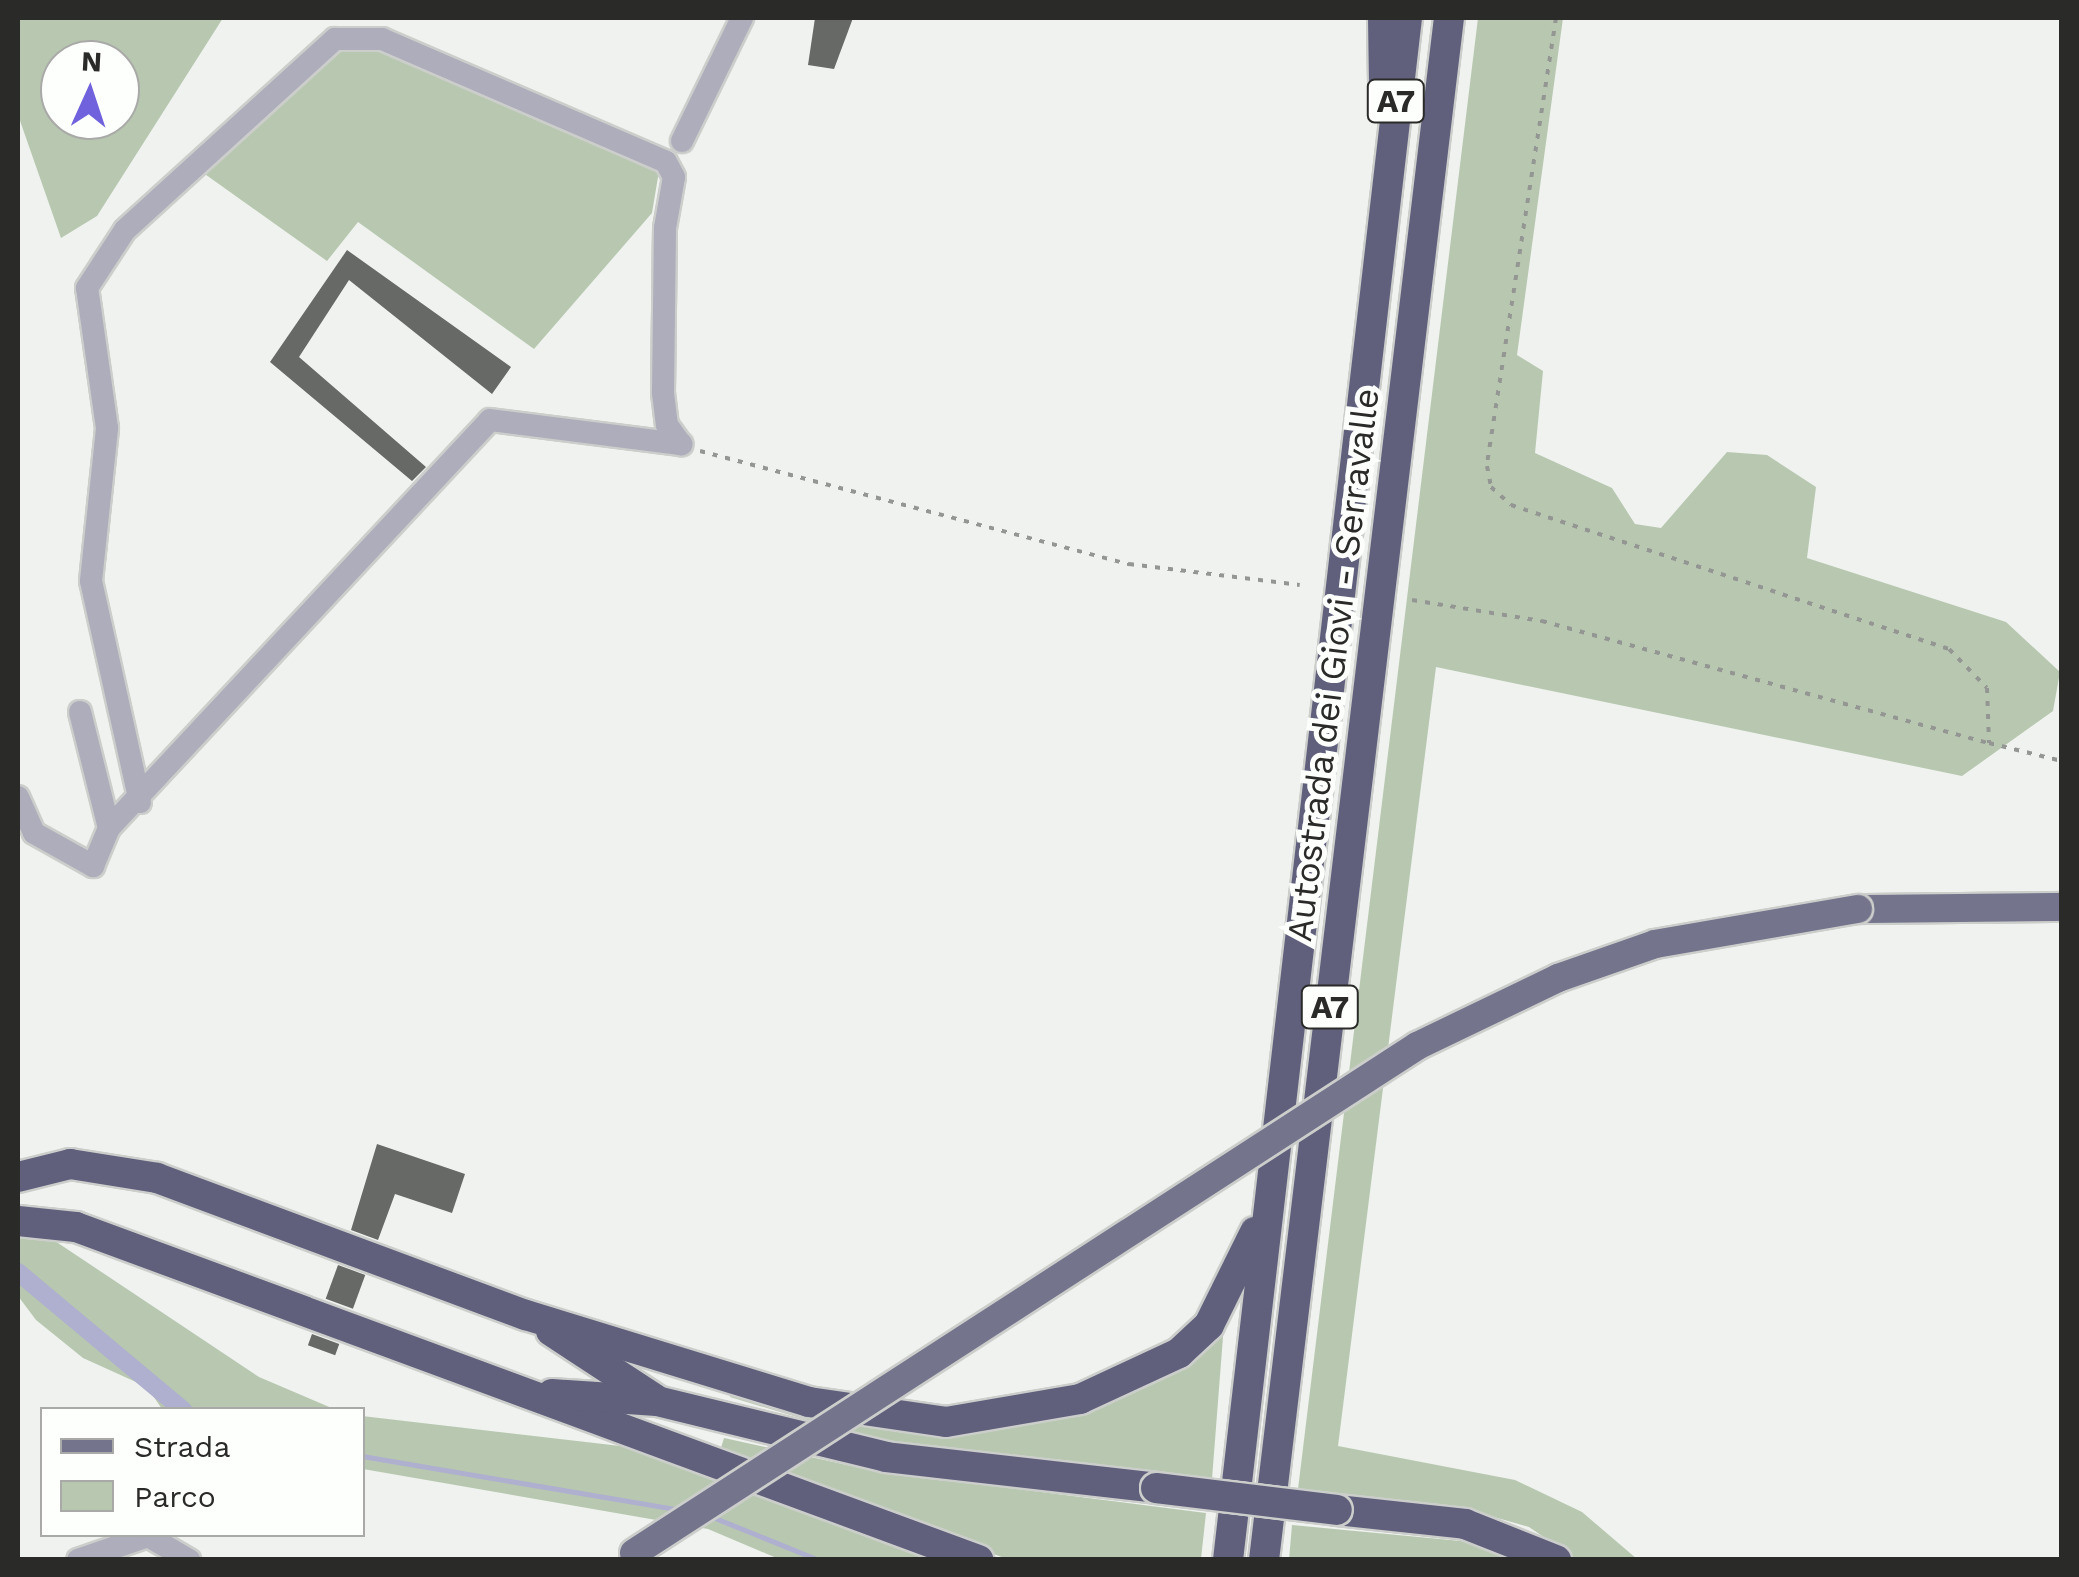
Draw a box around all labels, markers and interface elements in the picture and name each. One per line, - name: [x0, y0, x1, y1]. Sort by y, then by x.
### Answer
- north arrow: [40, 40, 140, 140]
- text: N: [80, 45, 103, 79]
- road number: A7: [1366, 74, 1426, 128]
- street label: Autostrada dei Giovi - Serravalle: [1278, 386, 1388, 944]
- road number: A7: [1300, 980, 1360, 1034]
- legend: [40, 1407, 365, 1537]
- text: Strada: [134, 1429, 230, 1464]
- text: Parco: [134, 1479, 216, 1514]

